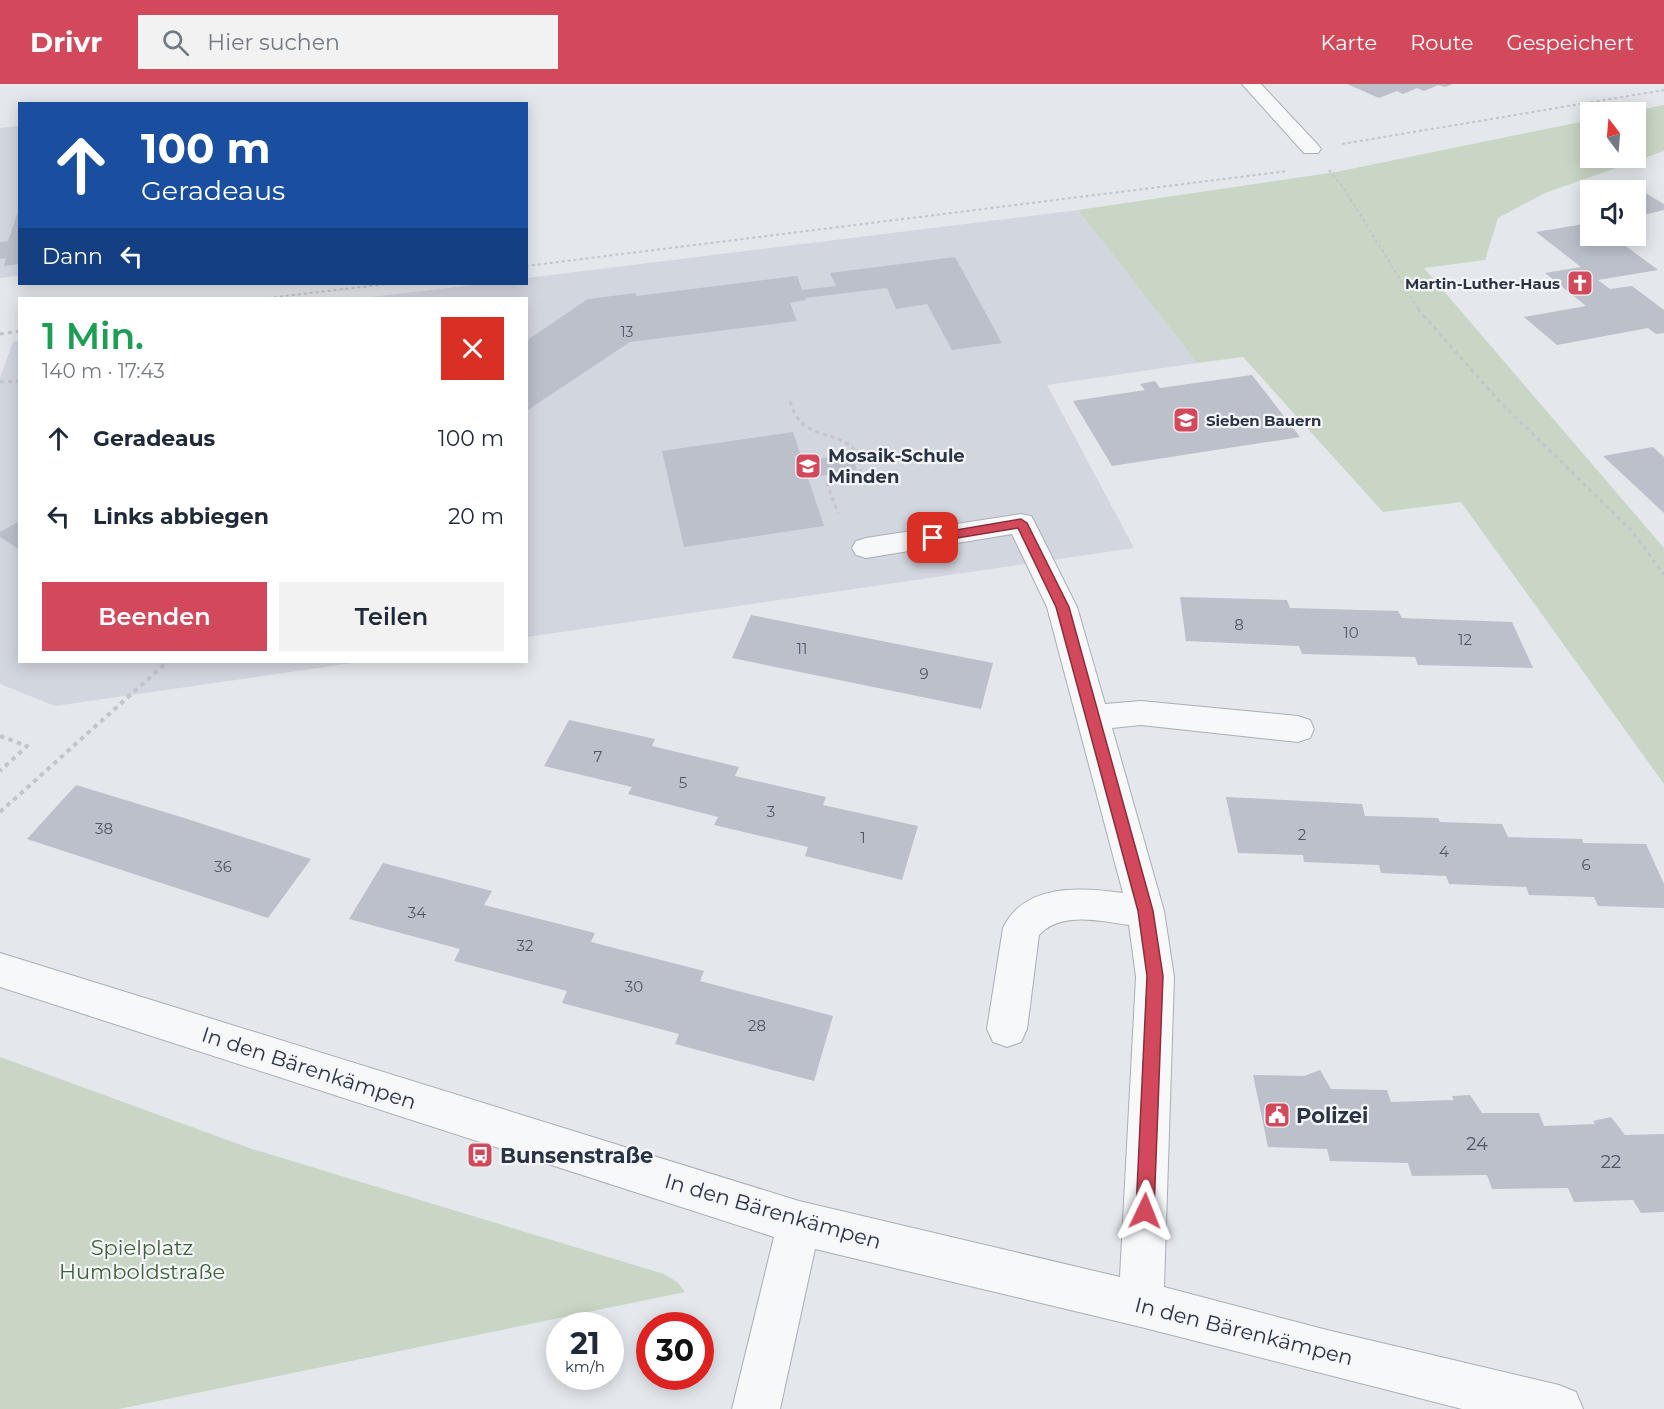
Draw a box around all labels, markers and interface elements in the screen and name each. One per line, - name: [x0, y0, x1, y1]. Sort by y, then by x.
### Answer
- search box: [138, 15, 558, 69]
- text: Drivr: [30, 25, 102, 59]
- icon: search: [159, 26, 192, 59]
- text: Hier suchen: [207, 29, 340, 56]
- text: Karte: [1321, 30, 1377, 55]
- text: Route: [1410, 30, 1473, 55]
- text: Gespeichert: [1506, 30, 1634, 55]
- north arrow: [1580, 102, 1646, 168]
- map controls: [1580, 102, 1646, 246]
- text: 100 m: [141, 122, 270, 174]
- icon: ahead: [42, 126, 120, 204]
- text: Geradeaus: [141, 174, 285, 207]
- button: sound: [1580, 180, 1646, 246]
- icon: left: [115, 240, 148, 273]
- text: Dann: [42, 243, 103, 270]
- church icon: Martin-Luther-Haus: [1565, 268, 1595, 298]
- place label: Martin-Luther-Haus: [1405, 274, 1560, 293]
- text: 1 Min.: [42, 314, 144, 358]
- button: close: [441, 317, 504, 380]
- house number: 13: [621, 323, 634, 341]
- text: 140 m · 17:43: [42, 359, 165, 383]
- school or university icon: Sieben Bauern: [1171, 405, 1201, 435]
- place label: Sieben Bauern: [1206, 411, 1321, 430]
- icon: ahead: [42, 422, 75, 455]
- text: Geradeaus: [93, 425, 215, 452]
- text: 100 m: [438, 425, 504, 452]
- place label: Mosaik-Schule Minden: [828, 445, 965, 488]
- school or university icon: Mosaik-Schule Minden: [793, 451, 823, 481]
- icon: left: [42, 500, 75, 533]
- text: Links abbiegen: [93, 503, 269, 530]
- text: 20 m: [448, 503, 504, 530]
- pin: [907, 512, 958, 563]
- icon: arrive: [916, 521, 949, 554]
- button: Beenden: [42, 582, 267, 651]
- button: Teilen: [279, 582, 504, 651]
- house number: 8: [1234, 615, 1244, 634]
- house number: 10: [1343, 623, 1359, 642]
- house number: 12: [1458, 630, 1472, 649]
- house number: 11: [797, 639, 807, 658]
- house number: 9: [919, 664, 929, 683]
- house number: 7: [594, 747, 603, 766]
- house number: 5: [679, 773, 687, 792]
- house number: 3: [767, 802, 775, 821]
- house number: 38: [95, 819, 113, 838]
- house number: 2: [1298, 825, 1306, 844]
- house number: 1: [860, 828, 866, 847]
- house number: 4: [1439, 842, 1449, 861]
- house number: 6: [1581, 855, 1591, 874]
- house number: 36: [214, 857, 232, 876]
- house number: 34: [408, 903, 426, 922]
- house number: 32: [517, 936, 533, 955]
- house number: 30: [625, 977, 643, 996]
- house number: 28: [748, 1016, 766, 1035]
- street label: In den Bärenkämpen: [199, 1021, 419, 1115]
- public building icon: Polizei: [1262, 1100, 1292, 1130]
- place label: Polizei: [1296, 1103, 1368, 1128]
- house number: 24: [1466, 1133, 1488, 1155]
- bus stop icon: Bunsenstraße: [465, 1140, 495, 1170]
- place label: Bunsenstraße: [500, 1143, 653, 1168]
- house number: 22: [1601, 1151, 1621, 1173]
- street label: In den Bärenkämpen: [662, 1168, 884, 1254]
- position arrow: [1113, 1179, 1177, 1243]
- park label: Spielplatz Humboldstraße: [59, 1235, 225, 1284]
- street label: In den Bärenkämpen: [1132, 1292, 1356, 1370]
- speed limit sign: 30: [636, 1312, 714, 1390]
- text: 21: [570, 1325, 600, 1362]
- text: km/h: [565, 1357, 605, 1376]

